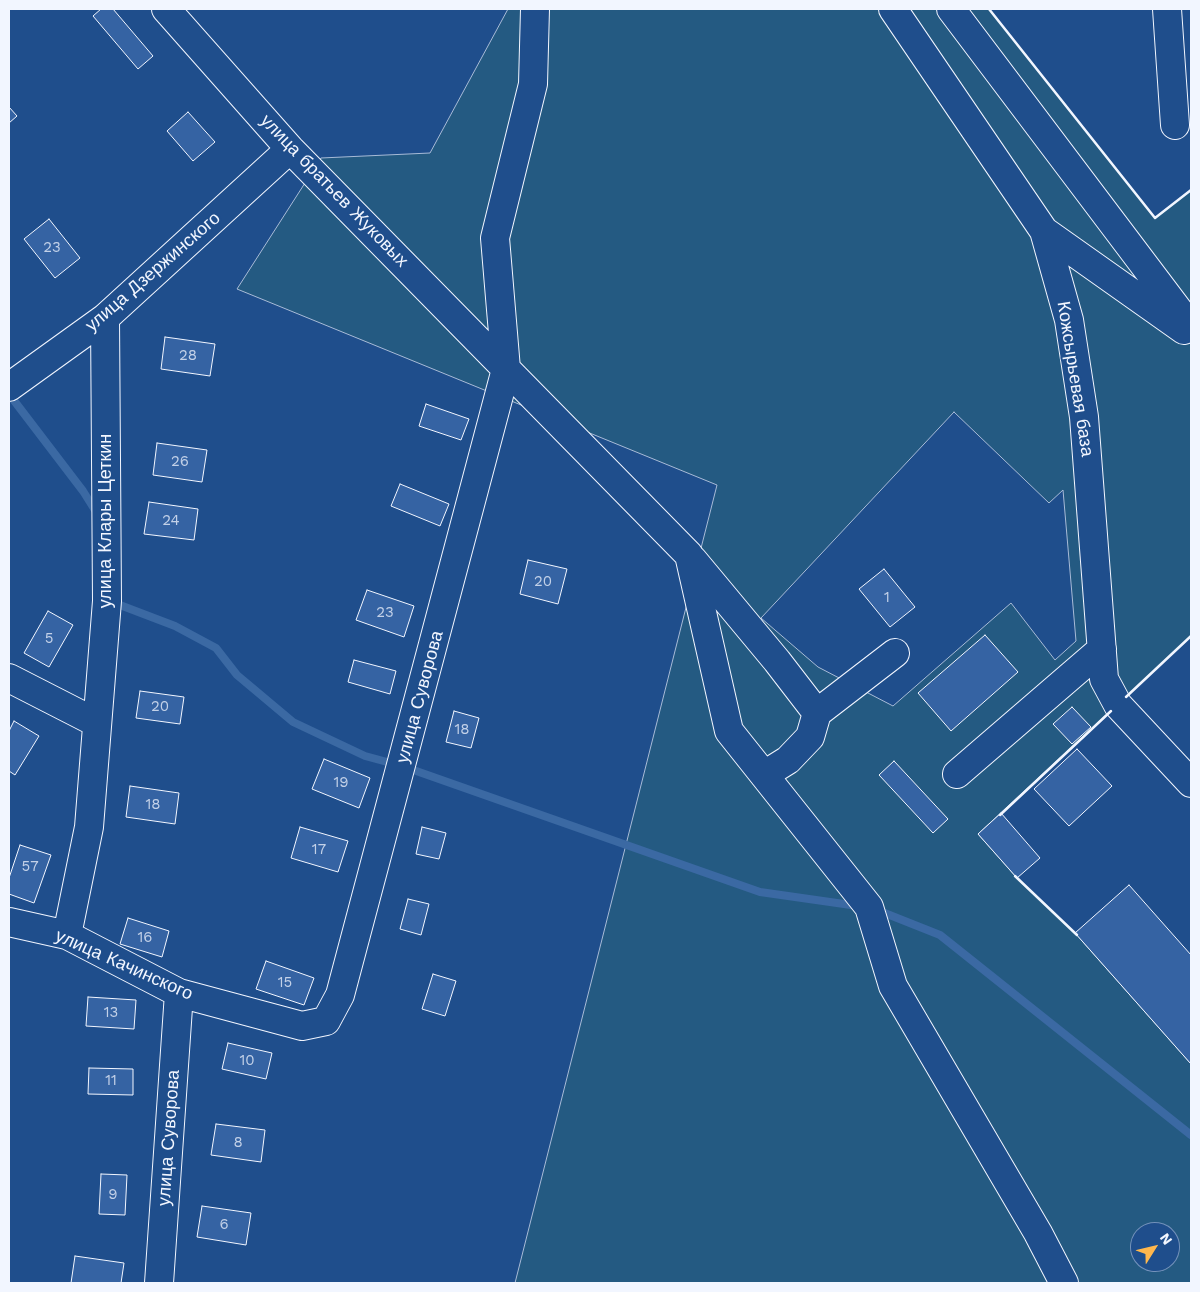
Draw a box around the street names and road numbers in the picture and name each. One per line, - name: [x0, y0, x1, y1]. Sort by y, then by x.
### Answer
- street label: улица братьев Жуковых: [255, 110, 413, 272]
- street label: улица Дзержинского: [81, 207, 225, 337]
- street label: Кожсырьевая база: [1052, 300, 1098, 458]
- street label: улица Клары Цеткин: [95, 434, 117, 608]
- street label: улица Суворова: [392, 628, 448, 766]
- street label: улица Качинского: [52, 925, 196, 1005]
- street label: улица Суворова: [153, 1069, 185, 1207]

